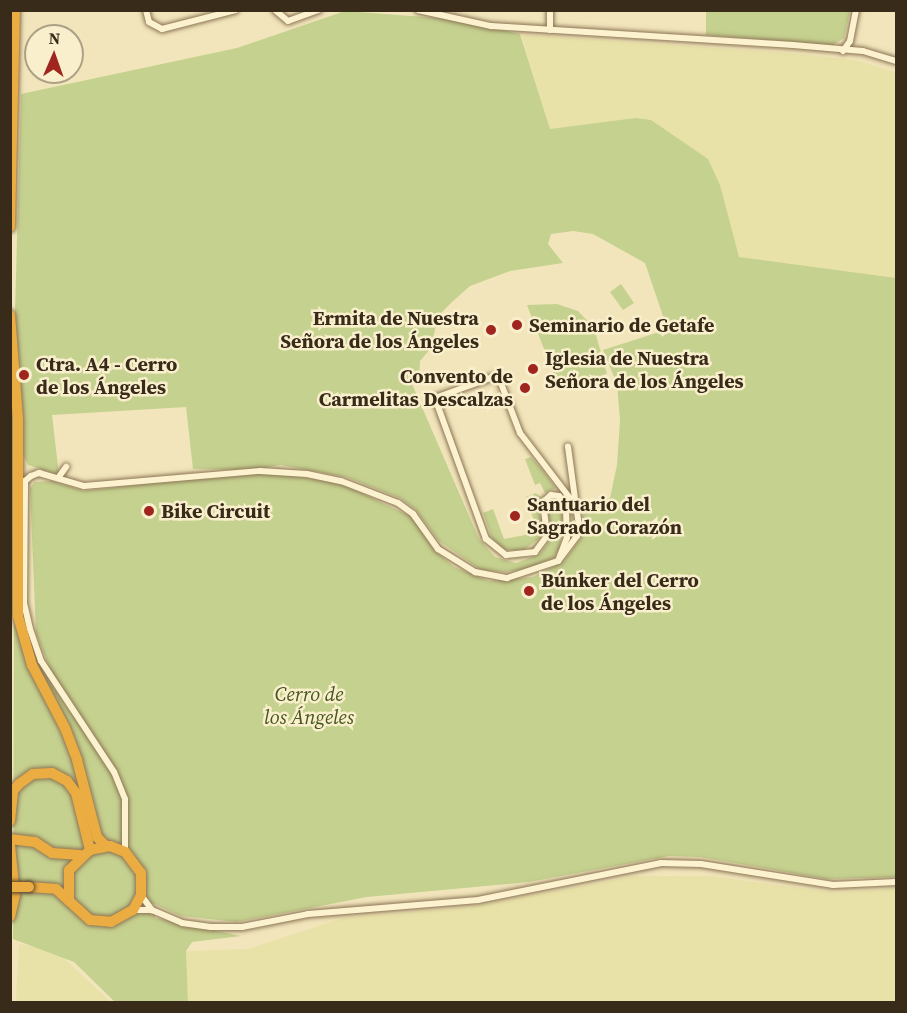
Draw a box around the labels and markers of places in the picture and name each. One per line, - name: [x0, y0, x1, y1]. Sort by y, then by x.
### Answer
- place label: Ermita de Nuestra Señora de los Ángeles: [280, 306, 479, 353]
- place label: Seminario de Getafe: [529, 313, 714, 337]
- marker: Seminario de Getafe: [510, 318, 524, 332]
- marker: Ermita de Nuestra Señora de los Ángeles: [484, 323, 498, 337]
- place label: Iglesia de Nuestra Señora de los Ángeles: [545, 346, 744, 393]
- place label: Ctra. A4 - Cerro de los Ángeles: [36, 352, 177, 399]
- marker: Iglesia de Nuestra Señora de los Ángeles: [526, 362, 540, 376]
- place label: Convento de Carmelitas Descalzas: [319, 365, 513, 412]
- marker: Ctra. A4 - Cerro de los Ángeles: [17, 368, 31, 382]
- marker: Convento de Carmelitas Descalzas: [518, 381, 532, 395]
- place label: Santuario del Sagrado Corazón: [527, 492, 682, 539]
- place label: Bike Circuit: [161, 499, 270, 523]
- marker: Bike Circuit: [142, 504, 156, 518]
- marker: Santuario del Sagrado Corazón: [508, 509, 522, 523]
- place label: Búnker del Cerro de los Ángeles: [541, 568, 699, 615]
- marker: Búnker del Cerro de los Ángeles: [522, 584, 536, 598]

